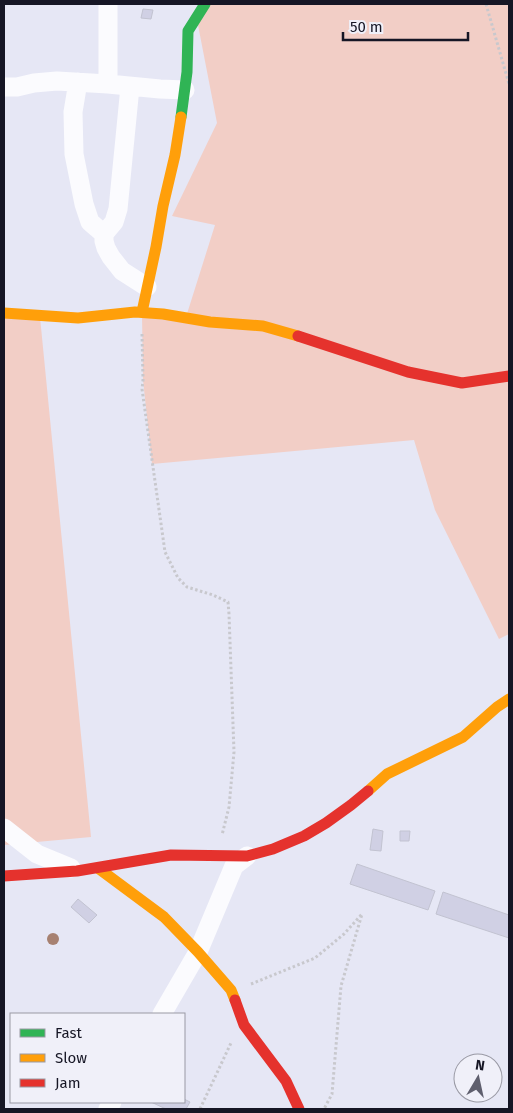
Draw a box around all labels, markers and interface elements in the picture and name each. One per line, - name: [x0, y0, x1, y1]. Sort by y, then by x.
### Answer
- scale bar: [343, 10, 468, 42]
- text: 50 m: [350, 18, 383, 36]
- legend: [10, 1013, 185, 1103]
- text: Fast: [55, 1024, 82, 1042]
- text: Slow: [55, 1049, 87, 1067]
- north arrow: [453, 1053, 503, 1103]
- text: N: [474, 1057, 486, 1075]
- text: Jam: [55, 1074, 81, 1092]

